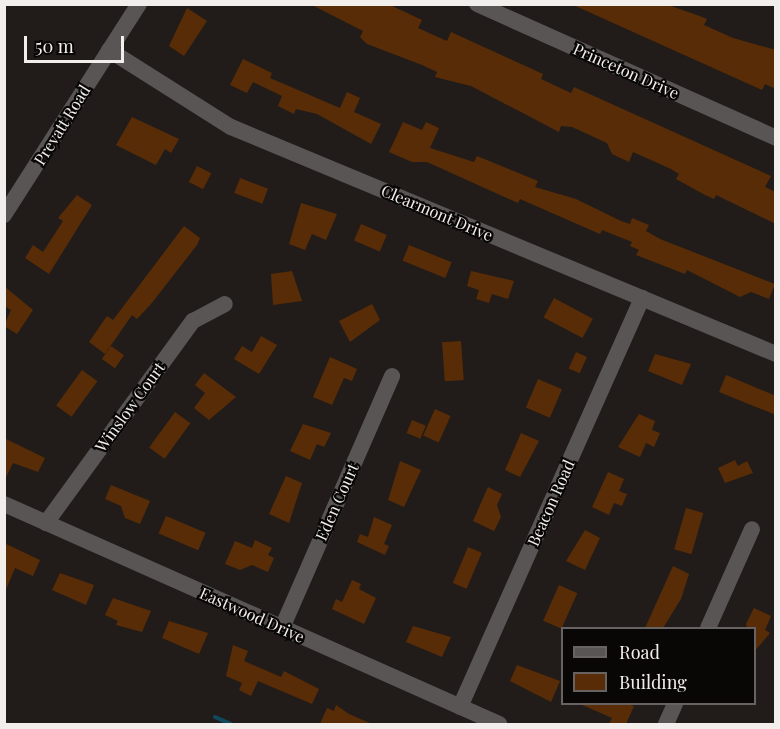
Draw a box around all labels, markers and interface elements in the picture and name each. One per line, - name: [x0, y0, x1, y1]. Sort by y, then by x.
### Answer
- scale bar: [27, 24, 128, 62]
- text: 50 m: [35, 34, 74, 58]
- street label: Princeton Drive: [570, 39, 682, 103]
- street label: Prevatt Road: [30, 81, 94, 169]
- street label: Clearmont Drive: [378, 181, 496, 245]
- street label: Winslow Court: [91, 358, 169, 456]
- street label: Beacon Road: [523, 457, 579, 549]
- street label: Eden Court: [311, 460, 363, 544]
- street label: Eastwood Drive: [197, 583, 307, 647]
- legend: [561, 627, 756, 705]
- text: Road: [619, 640, 660, 664]
- text: Building: [619, 670, 687, 694]

